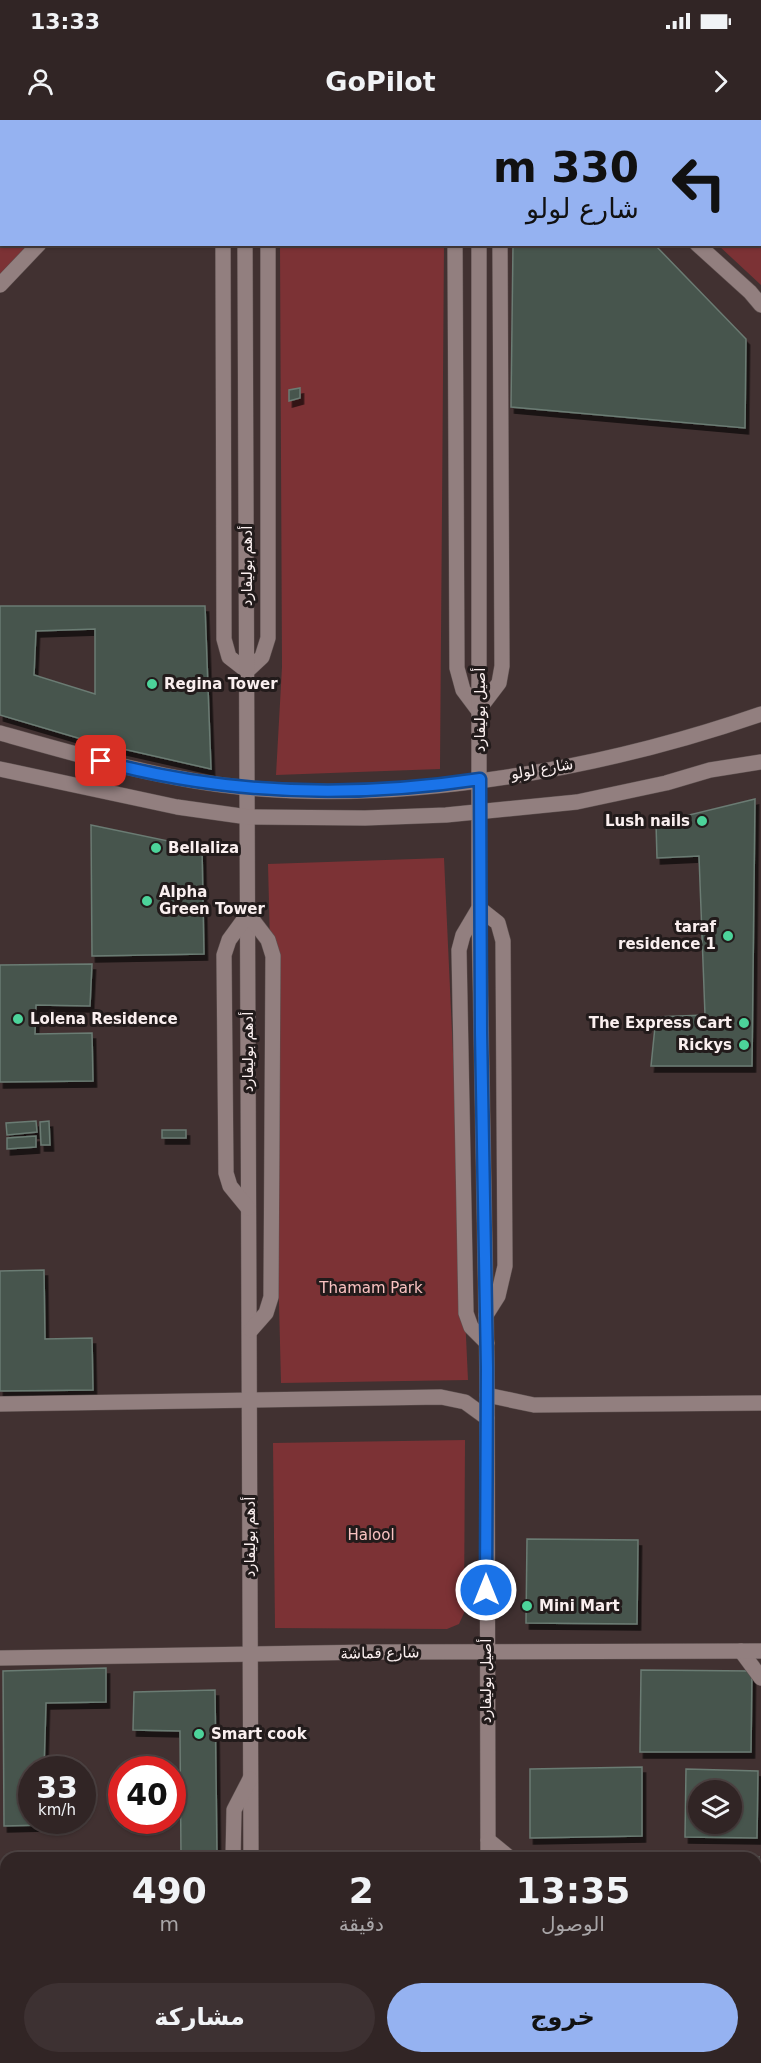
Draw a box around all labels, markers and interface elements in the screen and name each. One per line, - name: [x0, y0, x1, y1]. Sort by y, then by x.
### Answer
- text: 13:33: [30, 9, 100, 34]
- icon: person: [24, 65, 57, 98]
- icon: forward: [704, 65, 737, 98]
- text: GoPilot: [325, 66, 436, 97]
- text: 330 m: [493, 143, 639, 192]
- icon: left: [660, 144, 738, 222]
- text: شارع لولو: [526, 193, 639, 224]
- street label: أدهم بوليفارد: [237, 526, 256, 606]
- street label: أصيل بوليفارد: [470, 668, 489, 752]
- place label: Regina Tower: [164, 675, 278, 693]
- marker: Regina Tower: [145, 677, 159, 691]
- pin: [75, 735, 126, 786]
- icon: arrive: [84, 744, 117, 777]
- street label: شارع لولو: [509, 755, 574, 783]
- place label: Lush nails: [605, 812, 690, 830]
- marker: Lush nails: [695, 814, 709, 828]
- place label: Bellaliza: [168, 839, 239, 857]
- marker: Bellaliza: [149, 841, 163, 855]
- place label: Alpha Green Tower: [159, 883, 266, 918]
- marker: Alpha Green Tower: [140, 894, 154, 908]
- place label: taraf residence 1: [618, 918, 716, 953]
- marker: taraf residence 1: [721, 929, 735, 943]
- place label: Lolena Residence: [30, 1010, 178, 1028]
- marker: Lolena Residence: [11, 1012, 25, 1026]
- street label: أدهم بوليفارد: [238, 1012, 257, 1092]
- place label: The Express Cart: [589, 1014, 732, 1032]
- marker: The Express Cart: [737, 1016, 751, 1030]
- place label: Rickys: [678, 1036, 732, 1054]
- marker: Rickys: [737, 1038, 751, 1052]
- park label: Thamam Park: [318, 1279, 423, 1297]
- street label: أدهم بوليفارد: [240, 1497, 259, 1577]
- park label: Halool: [347, 1526, 395, 1544]
- position arrow: [454, 1558, 518, 1622]
- place label: Mini Mart: [539, 1597, 620, 1615]
- marker: Mini Mart: [520, 1599, 534, 1613]
- street label: أصيل بوليفارد: [476, 1639, 495, 1723]
- street label: شارع قماشة: [340, 1643, 420, 1663]
- place label: Smart cook: [211, 1725, 308, 1743]
- marker: Smart cook: [192, 1727, 206, 1741]
- speed limit sign: 40: [108, 1756, 186, 1834]
- text: 33: [36, 1770, 78, 1805]
- map controls: [688, 1780, 742, 1834]
- button: layers: [688, 1780, 742, 1834]
- text: km/h: [38, 1801, 76, 1819]
- text: 490: [132, 1870, 207, 1911]
- text: 2: [349, 1870, 374, 1911]
- text: 13:35: [516, 1870, 630, 1911]
- text: m: [160, 1912, 179, 1936]
- text: دقيقة: [339, 1912, 384, 1936]
- text: الوصول: [541, 1912, 605, 1936]
- button: مشاركة: [24, 1983, 375, 2052]
- button: خروج: [387, 1983, 738, 2052]

